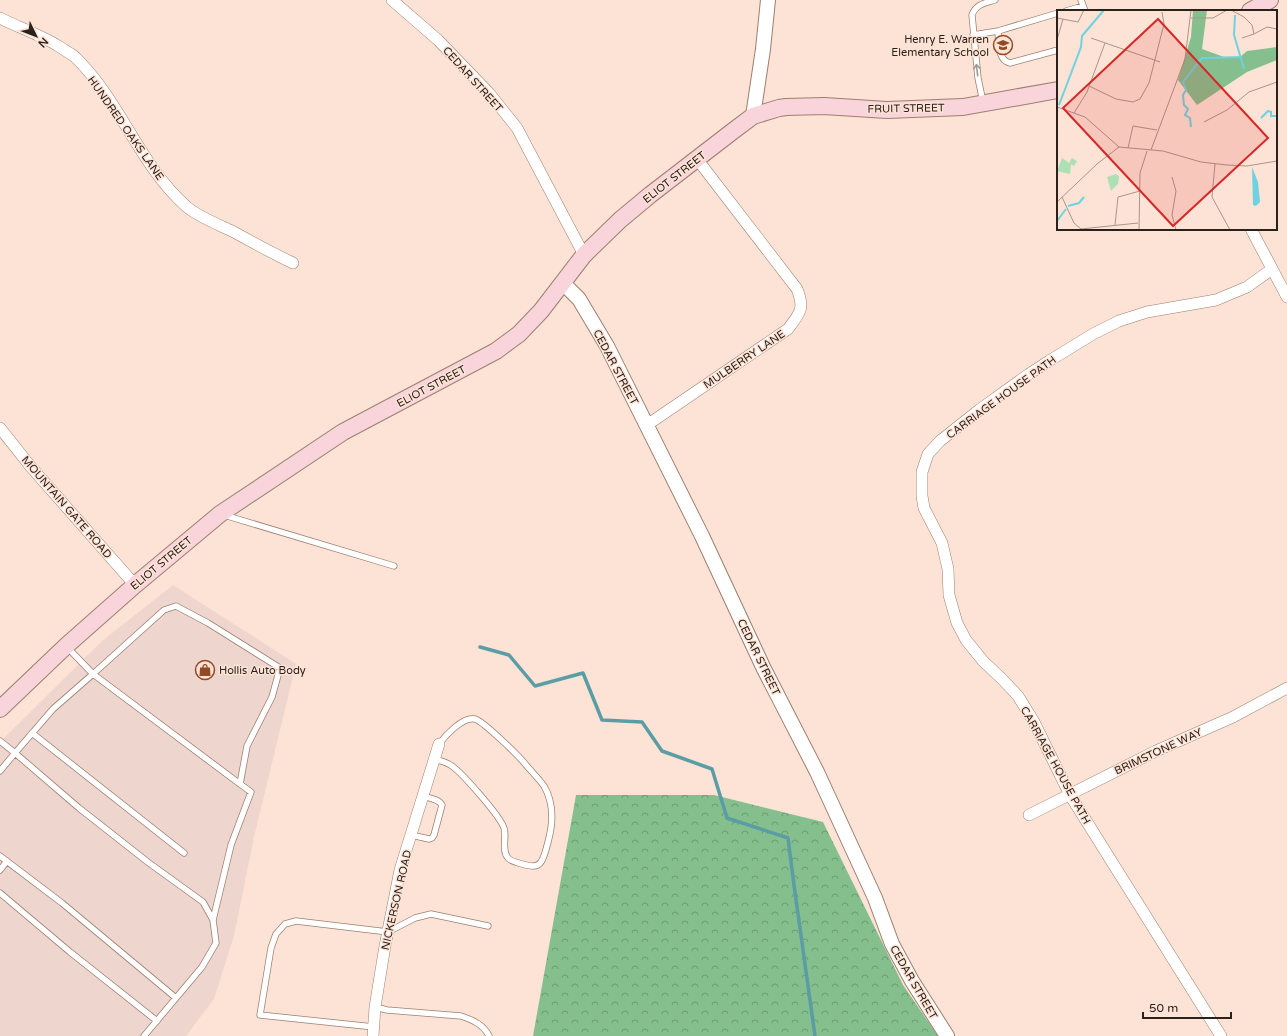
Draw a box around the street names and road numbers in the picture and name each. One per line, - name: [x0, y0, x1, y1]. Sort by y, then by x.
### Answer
- street label: CEDAR STREET: [440, 44, 506, 115]
- street label: HUNDRED OAKS LANE: [85, 74, 166, 183]
- street label: FRUIT STREET: [867, 101, 945, 116]
- street label: ELIOT STREET: [640, 149, 709, 206]
- street label: CEDAR STREET: [590, 327, 641, 407]
- street label: MULBERRY LANE: [701, 327, 788, 392]
- street label: CARRIAGE HOUSE PATH: [944, 353, 1059, 442]
- street label: ELIOT STREET: [394, 363, 468, 410]
- street label: MOUNTAIN GATE ROAD: [19, 454, 115, 561]
- street label: ELIOT STREET: [128, 534, 195, 593]
- street label: CEDAR STREET: [734, 617, 783, 698]
- street label: CARRIAGE HOUSE PATH: [1018, 704, 1093, 826]
- street label: BRIMSTONE WAY: [1112, 725, 1204, 777]
- street label: NICKERSON ROAD: [379, 849, 414, 951]
- street label: CEDAR STREET: [887, 943, 940, 1022]

